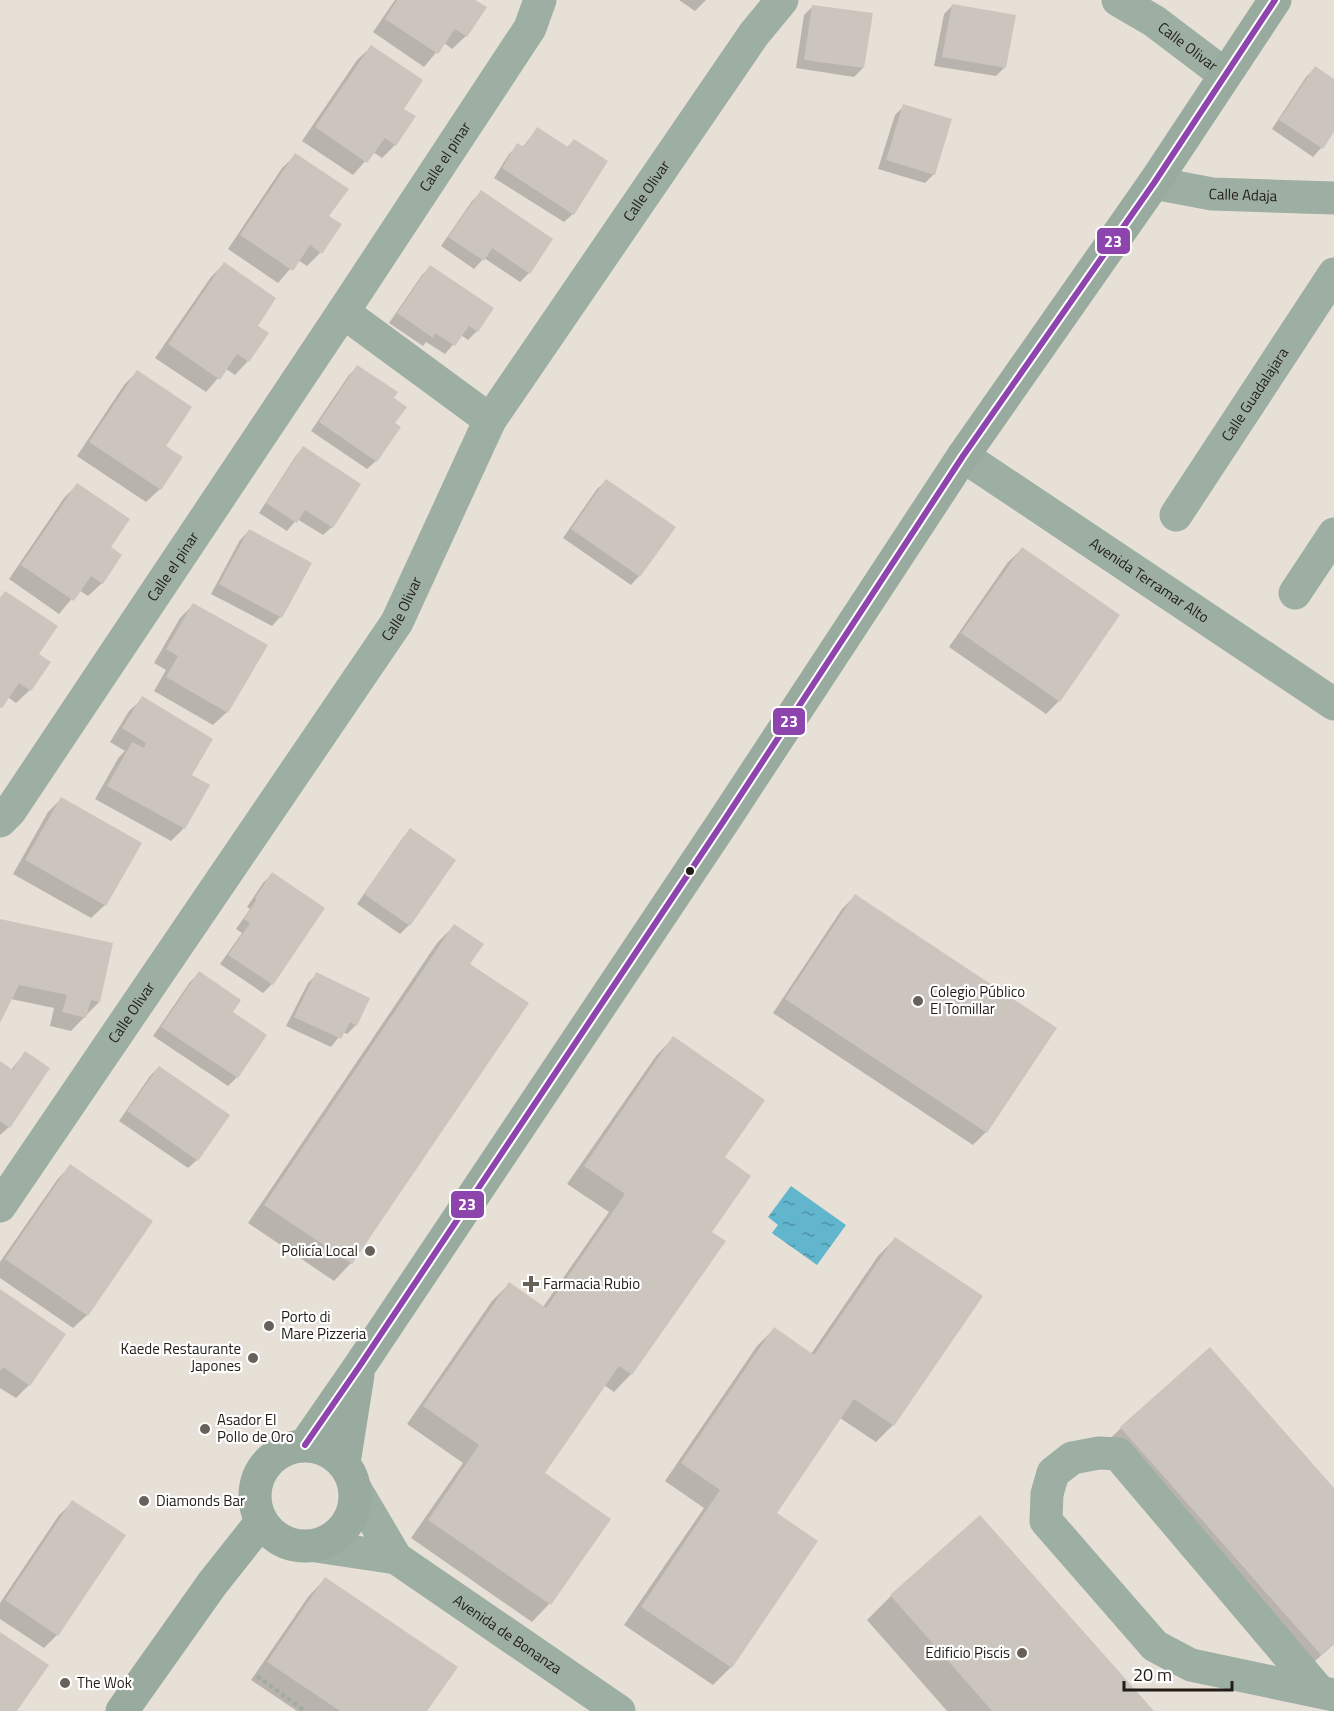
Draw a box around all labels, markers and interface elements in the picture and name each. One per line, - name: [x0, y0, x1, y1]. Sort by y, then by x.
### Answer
- street label: Calle Olivar: [1153, 16, 1223, 76]
- street label: Calle el pinar: [413, 117, 476, 196]
- street label: Calle Olivar: [617, 155, 675, 226]
- street label: Calle Adaja: [1208, 182, 1278, 207]
- line badge: 23: [1096, 227, 1131, 255]
- text: 23: [1104, 229, 1122, 253]
- street label: Calle Guadalajara: [1215, 342, 1294, 446]
- street label: Calle el pinar: [141, 527, 204, 606]
- street label: Avenida Terramar Alto: [1085, 532, 1214, 628]
- street label: Calle Olivar: [375, 573, 427, 646]
- line badge: 23: [772, 707, 806, 736]
- text: 23: [780, 709, 798, 733]
- unlabelled marker: [684, 865, 696, 877]
- street label: Calle Olivar: [102, 977, 160, 1048]
- place label: Colegio Público El Tomillar: [930, 980, 1025, 1020]
- marker: Colegio Público El Tomillar: [911, 994, 925, 1008]
- line badge: 23: [450, 1190, 485, 1219]
- text: 23: [458, 1192, 476, 1216]
- place label: Policía Local: [281, 1239, 358, 1262]
- marker: Policía Local: [363, 1244, 377, 1258]
- place label: Farmacia Rubio: [543, 1272, 640, 1295]
- marker: Farmacia Rubio: [524, 1277, 538, 1291]
- place label: Porto di Mare Pizzeria: [281, 1305, 367, 1345]
- marker: Porto di Mare Pizzeria: [262, 1319, 276, 1333]
- place label: Kaede Restaurante Japones: [121, 1337, 241, 1377]
- marker: Kaede Restaurante Japones: [246, 1351, 260, 1365]
- place label: Asador El Pollo de Oro: [217, 1408, 294, 1448]
- marker: Asador El Pollo de Oro: [198, 1422, 212, 1436]
- place label: Diamonds Bar: [156, 1489, 245, 1512]
- marker: Diamonds Bar: [137, 1494, 151, 1508]
- street label: Avenida de Bonanza: [449, 1588, 567, 1680]
- place label: Edificio Piscis: [925, 1641, 1010, 1664]
- marker: Edificio Piscis: [1015, 1646, 1029, 1660]
- scale bar: [1124, 1654, 1232, 1692]
- text: 20 m: [1133, 1661, 1172, 1688]
- place label: The Wok: [77, 1671, 132, 1694]
- marker: The Wok: [58, 1676, 72, 1690]

